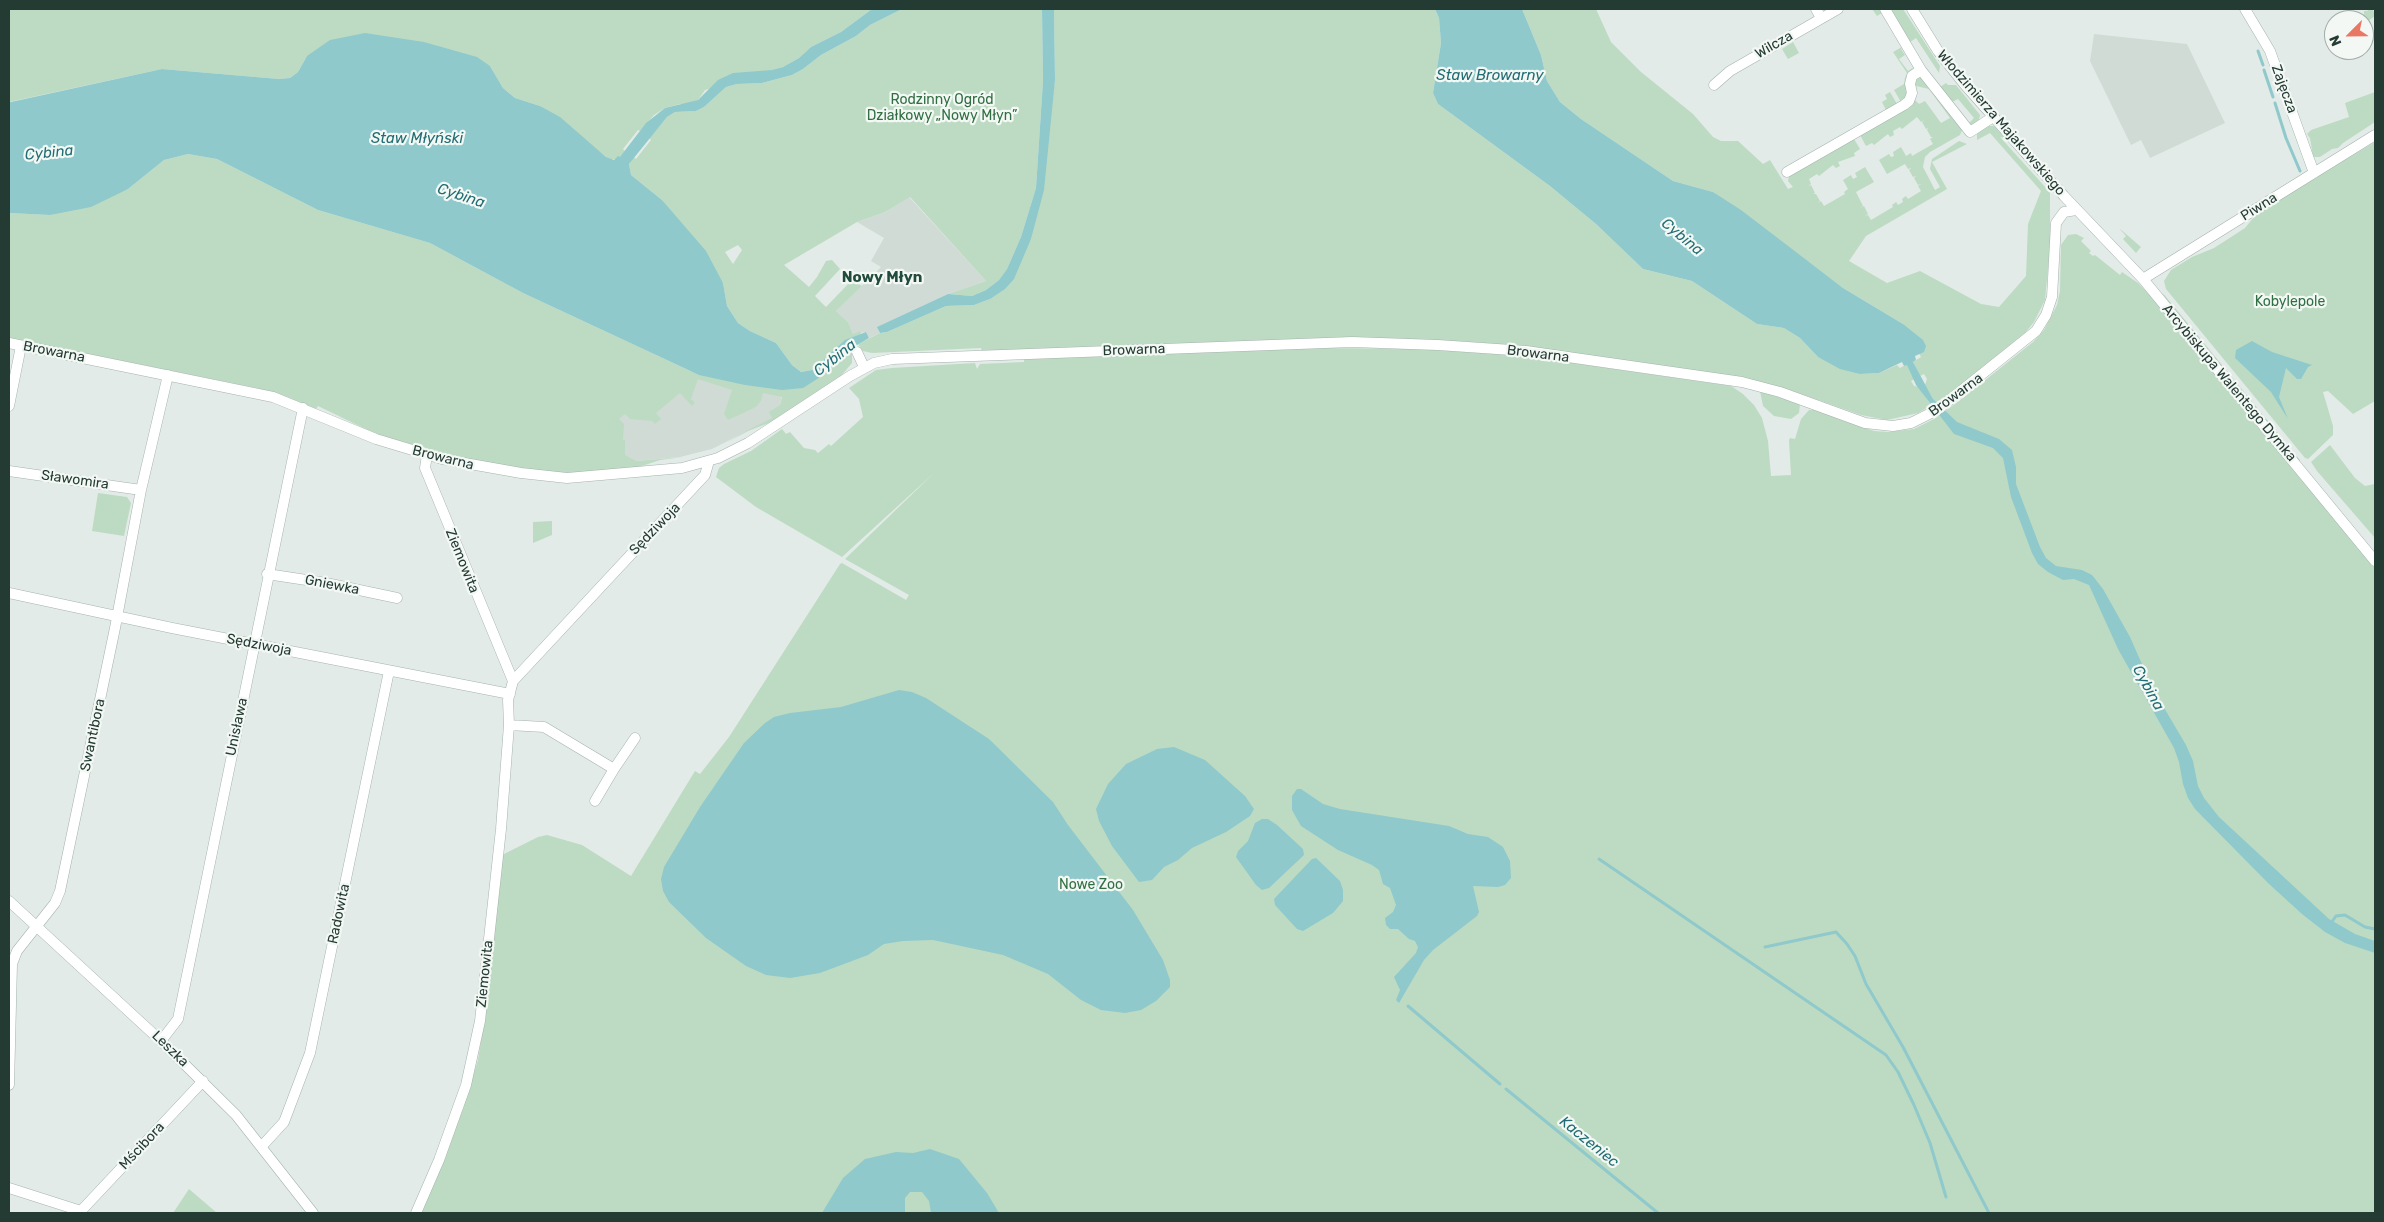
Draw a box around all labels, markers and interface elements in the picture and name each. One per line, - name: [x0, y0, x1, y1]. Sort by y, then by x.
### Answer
- north arrow: [2324, 10, 2374, 60]
- street label: Wilcza: [1752, 28, 1796, 62]
- text: N: [2326, 33, 2345, 49]
- street label: Włodzimierza Majakowskiego: [1933, 47, 2069, 199]
- street label: Zajęcza: [2268, 63, 2300, 115]
- water label: Staw Browarny: [1436, 67, 1544, 85]
- park label: Rodzinny Ogród Działkowy „Nowy Młyn”: [867, 92, 1017, 124]
- water label: Staw Młyński: [371, 130, 463, 148]
- water label: Cybina: [24, 142, 74, 164]
- water label: Cybina: [435, 180, 487, 212]
- street label: Piwna: [2238, 189, 2280, 225]
- water label: Cybina: [1658, 214, 1706, 260]
- district label: Nowy Młyn: [842, 269, 922, 287]
- park label: Kobylepole: [2255, 294, 2325, 310]
- street label: Arcybiskupa Walentego Dymka: [2158, 301, 2300, 465]
- water label: Cybina: [810, 336, 860, 380]
- street label: Browarna: [22, 338, 86, 366]
- street label: Browarna: [1102, 341, 1166, 359]
- street label: Browarna: [1506, 342, 1570, 366]
- street label: Browarna: [1926, 370, 1986, 420]
- street label: Browarna: [411, 442, 475, 474]
- street label: Sławomira: [40, 467, 110, 493]
- street label: Sędziwoja: [626, 500, 684, 558]
- street label: Ziemowita: [442, 526, 482, 596]
- street label: Gniewka: [303, 571, 361, 599]
- street label: Sędziwoja: [225, 630, 293, 660]
- water label: Cybina: [2128, 662, 2168, 714]
- street label: Unisława: [223, 696, 251, 758]
- street label: Swantibora: [77, 697, 109, 773]
- park label: Nowe Zoo: [1059, 877, 1123, 893]
- street label: Radowita: [324, 882, 354, 946]
- street label: Ziemowita: [473, 939, 497, 1009]
- street label: Leszka: [148, 1027, 192, 1071]
- water label: Kaczeniec: [1556, 1113, 1622, 1171]
- street label: Mścibora: [116, 1119, 168, 1173]

